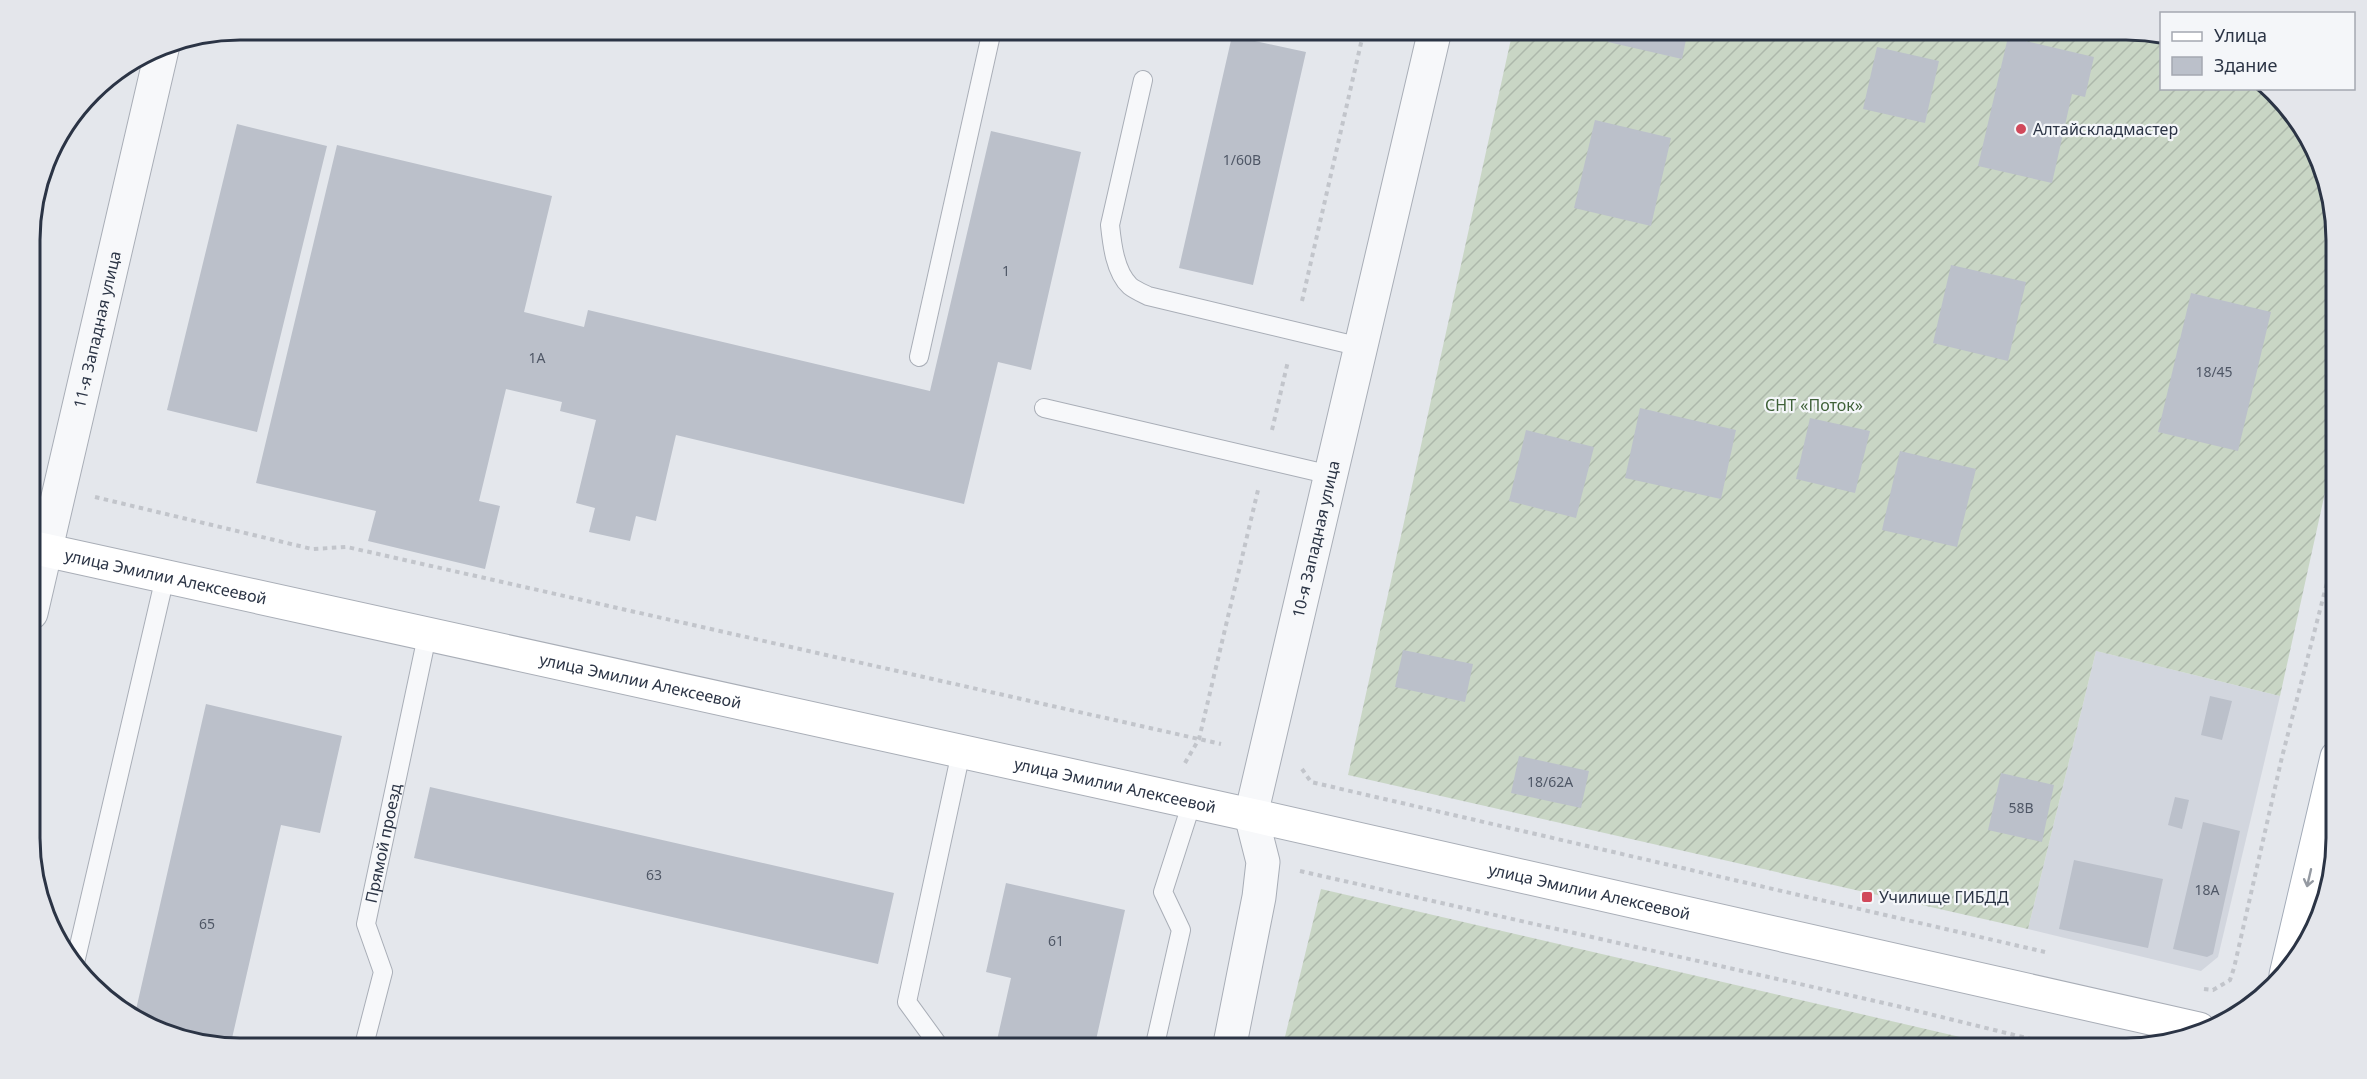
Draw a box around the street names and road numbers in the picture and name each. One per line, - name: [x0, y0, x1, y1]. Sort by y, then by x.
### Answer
- street label: 11-я Западная улица: [68, 249, 126, 410]
- street label: 10-я Западная улица: [1287, 458, 1345, 620]
- street label: улица Эмилии Алексеевой: [63, 544, 269, 609]
- street label: улица Эмилии Алексеевой: [537, 648, 743, 714]
- street label: улица Эмилии Алексеевой: [1012, 752, 1218, 818]
- street label: Прямой проезд: [360, 781, 407, 905]
- street label: улица Эмилии Алексеевой: [1486, 858, 1692, 925]

